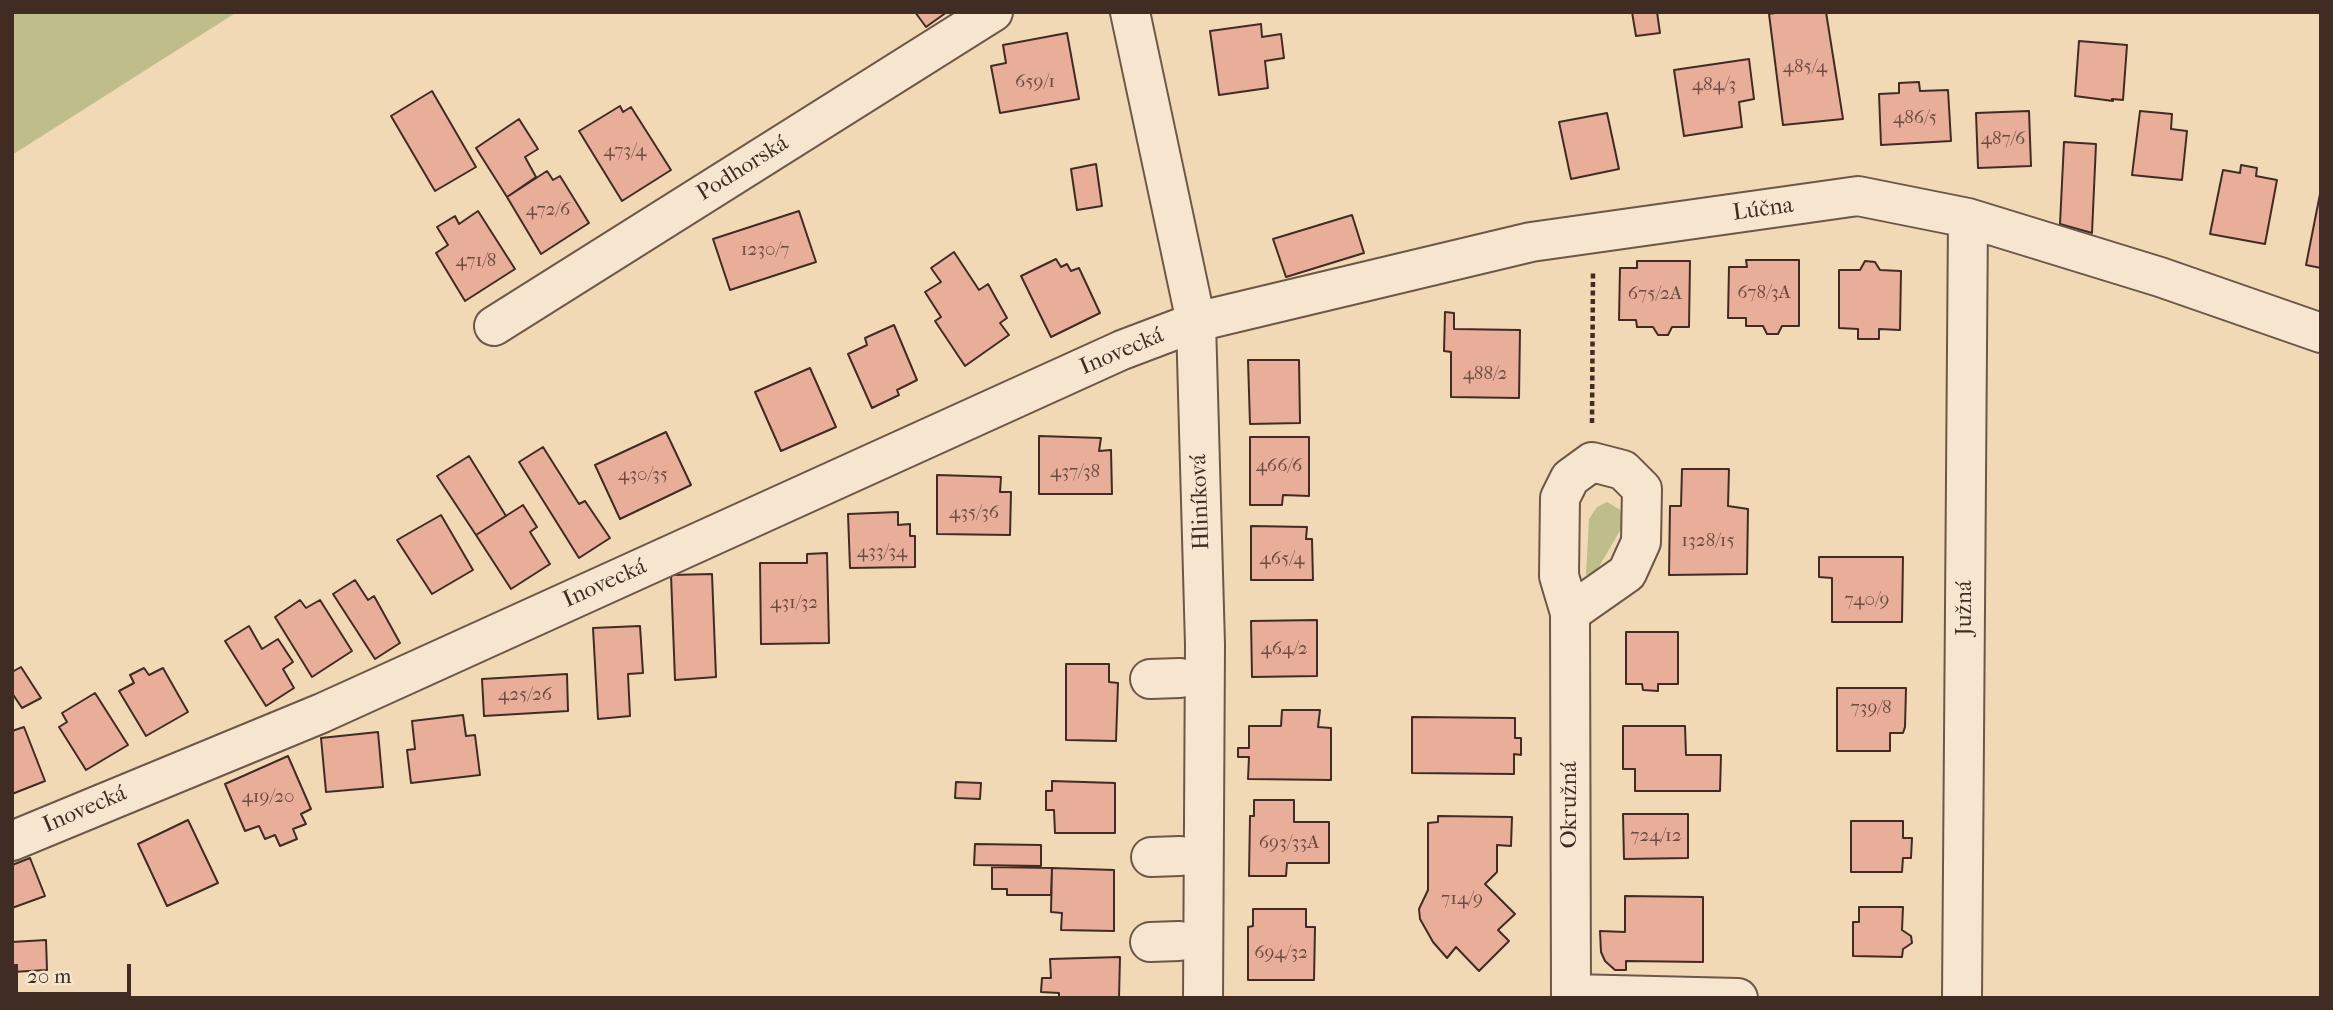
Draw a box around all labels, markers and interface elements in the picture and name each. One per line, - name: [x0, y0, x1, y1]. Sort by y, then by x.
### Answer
- house number: 485/4: [1783, 56, 1827, 78]
- house number: 659/1: [1015, 71, 1055, 93]
- house number: 484/3: [1692, 74, 1736, 96]
- house number: 486/5: [1893, 107, 1937, 129]
- house number: 487/6: [1981, 128, 2025, 150]
- street label: Podhorská: [692, 130, 794, 208]
- house number: 473/4: [604, 140, 646, 162]
- street label: Lúčna: [1731, 192, 1795, 228]
- house number: 472/6: [526, 199, 570, 221]
- house number: 1230/7: [741, 239, 789, 261]
- house number: 471/8: [456, 250, 496, 272]
- house number: 678/3A: [1737, 282, 1791, 304]
- house number: 675/2A: [1628, 283, 1682, 305]
- street label: Inovecká: [1076, 322, 1168, 382]
- house number: 488/2: [1463, 363, 1507, 385]
- street label: Hliníková: [1186, 453, 1216, 551]
- house number: 466/6: [1256, 455, 1302, 477]
- house number: 437/38: [1050, 461, 1100, 483]
- house number: 430/35: [618, 464, 668, 486]
- house number: 435/36: [949, 502, 999, 524]
- house number: 1328/15: [1681, 530, 1735, 552]
- house number: 433/34: [857, 541, 907, 563]
- house number: 465/4: [1259, 548, 1305, 570]
- street label: Inovecká: [559, 553, 651, 615]
- street label: Južná: [1951, 580, 1979, 636]
- house number: 740/9: [1845, 589, 1889, 611]
- house number: 431/32: [770, 592, 818, 614]
- house number: 464/2: [1260, 638, 1308, 660]
- house number: 425/26: [498, 684, 552, 706]
- house number: 739/8: [1850, 697, 1892, 719]
- street label: Okružná: [1556, 761, 1584, 849]
- street label: Inovecká: [39, 780, 131, 840]
- house number: 419/20: [242, 786, 294, 808]
- house number: 724/12: [1630, 825, 1682, 847]
- house number: 693/33A: [1259, 832, 1319, 854]
- house number: 714/9: [1441, 888, 1483, 910]
- house number: 694/32: [1254, 942, 1308, 964]
- scale bar: [18, 950, 135, 994]
- text: 20 m: [27, 964, 71, 988]

